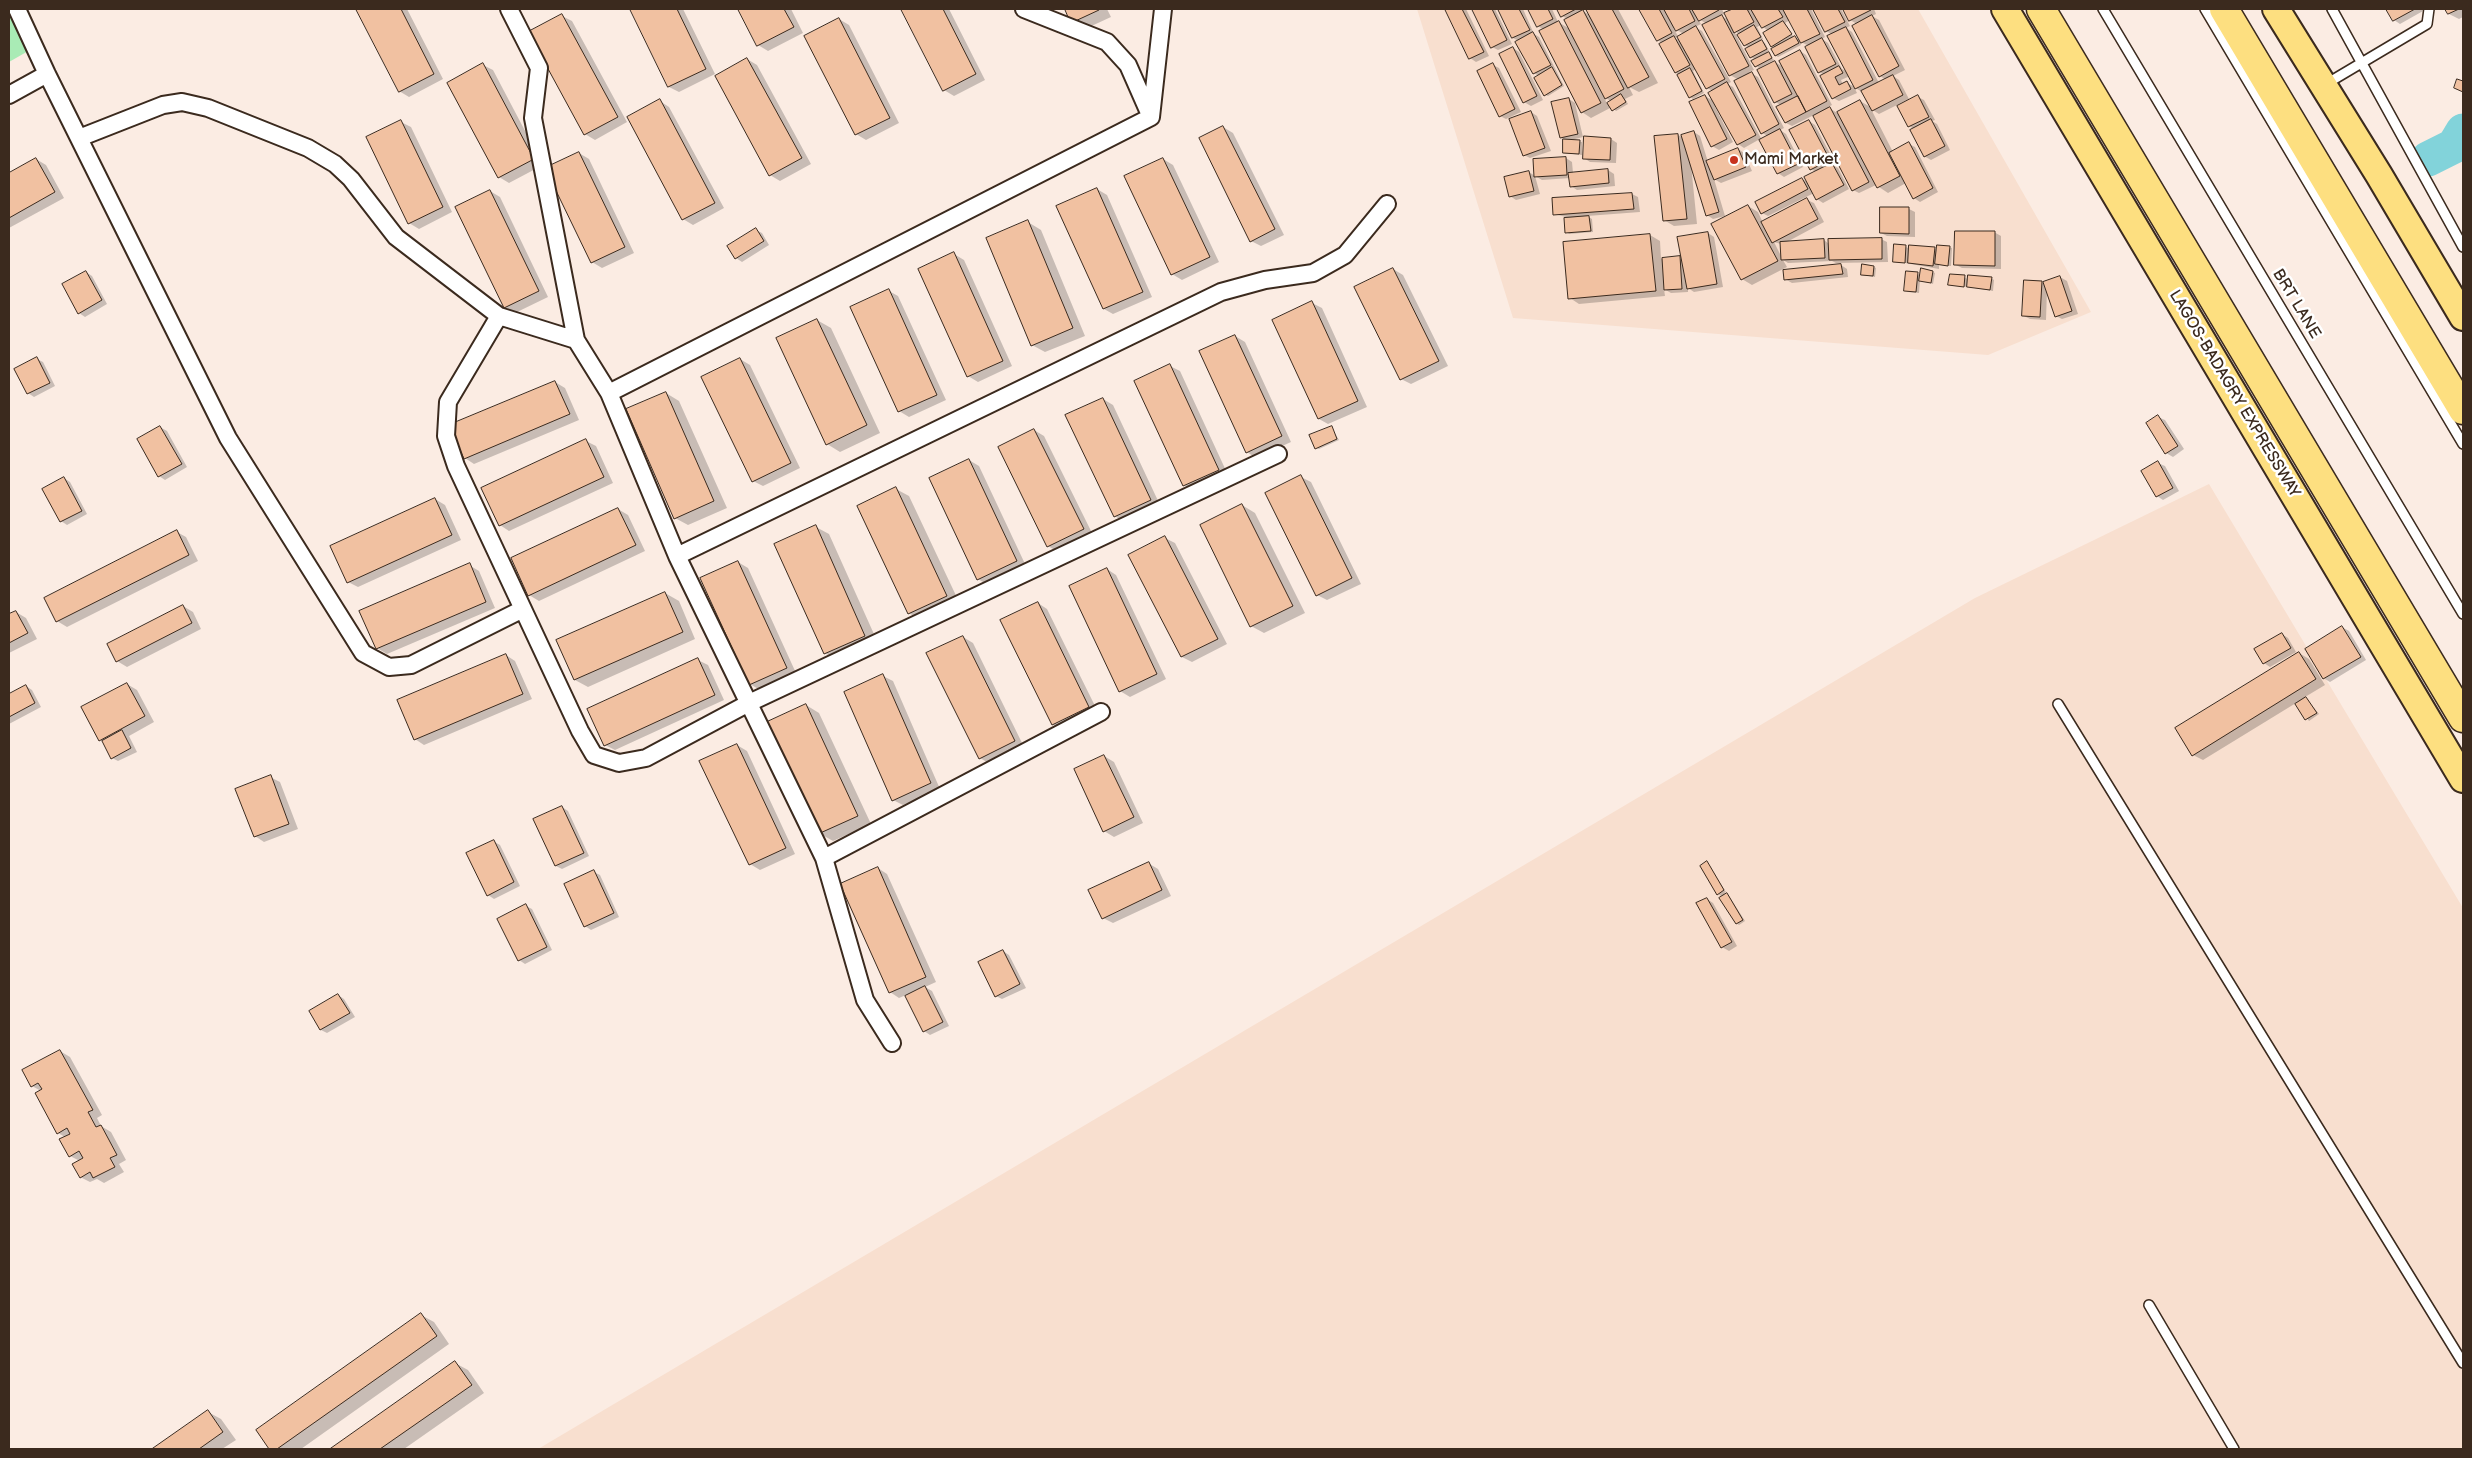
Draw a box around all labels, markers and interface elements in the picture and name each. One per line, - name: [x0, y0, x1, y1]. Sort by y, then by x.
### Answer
- place label: Mami Market: [1744, 150, 1839, 170]
- marker: Mami Market: [1728, 154, 1740, 166]
- street label: BRT LANE: [2268, 266, 2324, 342]
- street label: LAGOS-BADAGRY EXPRESSWAY: [2164, 287, 2304, 501]

